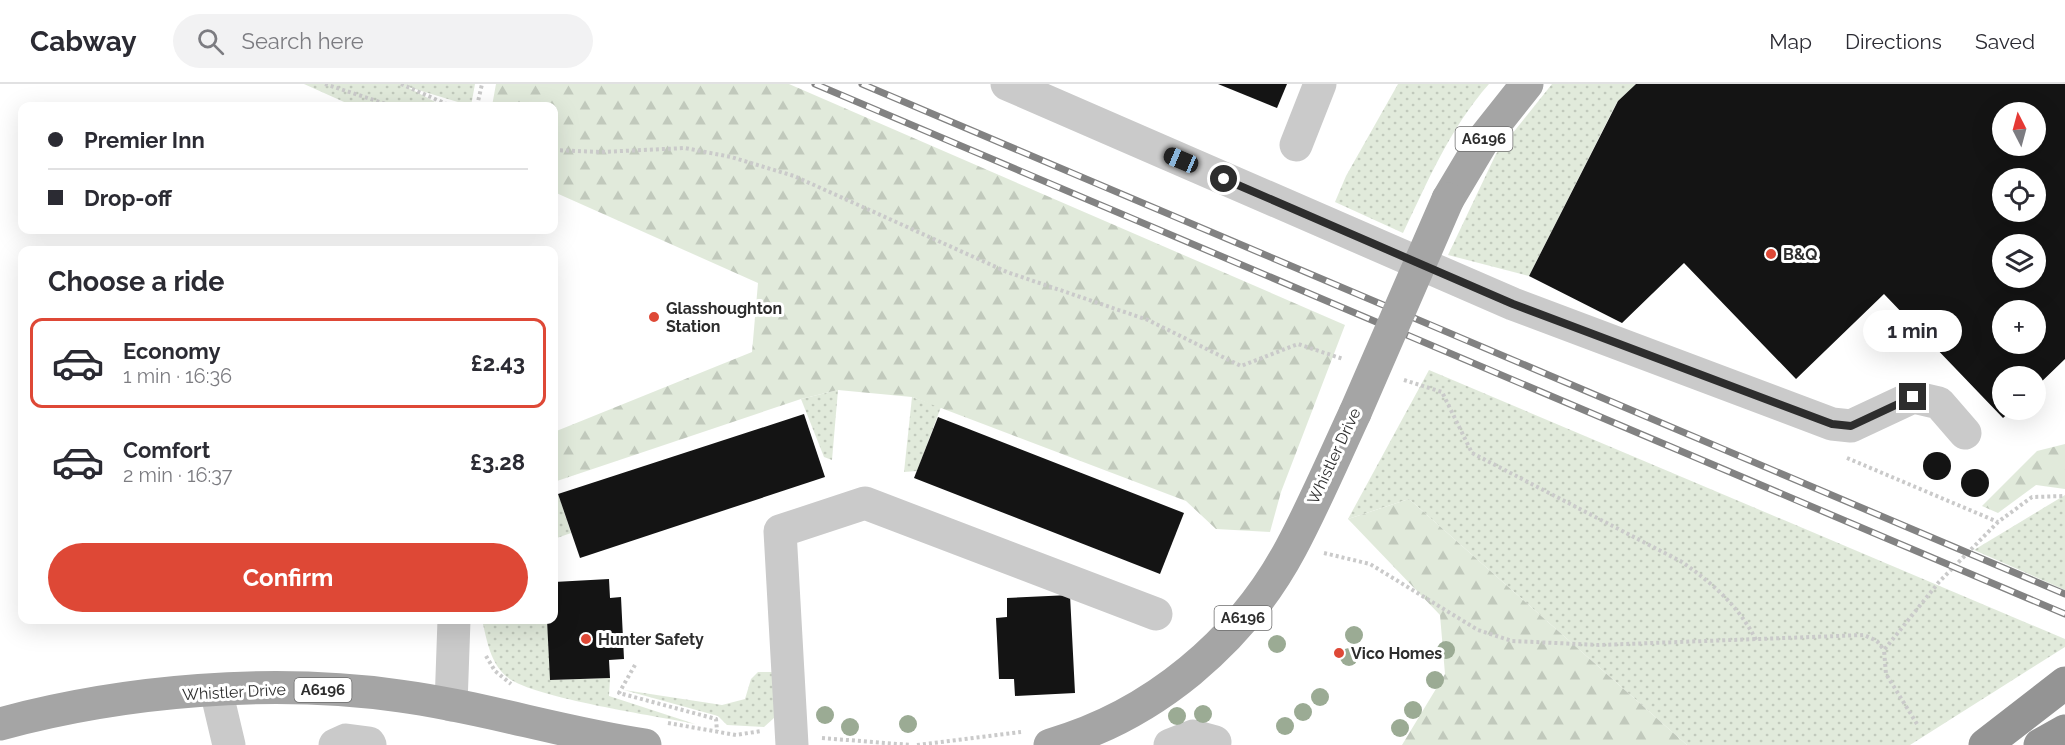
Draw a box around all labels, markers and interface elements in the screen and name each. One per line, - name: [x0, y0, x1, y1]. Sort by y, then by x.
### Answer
- search box: [173, 14, 593, 68]
- text: Cabway: [30, 25, 137, 58]
- icon: search: [194, 25, 227, 58]
- text: Search here: [242, 28, 364, 54]
- text: Map: [1769, 29, 1812, 54]
- text: Directions: [1845, 29, 1942, 54]
- text: Saved: [1975, 29, 2035, 54]
- north arrow: [1992, 102, 2046, 156]
- map controls: [1992, 102, 2046, 420]
- text: Premier Inn: [84, 127, 205, 153]
- road number: A6196: [1456, 127, 1512, 151]
- car: [1161, 145, 1201, 175]
- route start: [1210, 165, 1237, 192]
- button: locate: [1992, 168, 2046, 222]
- text: Drop-off: [84, 185, 172, 211]
- button: layers: [1992, 234, 2046, 288]
- place label: B&Q: [1783, 245, 1817, 264]
- marker: B&Q: [1764, 247, 1778, 261]
- text: Choose a ride: [48, 266, 224, 297]
- place label: Glasshoughton Station: [666, 299, 782, 336]
- button: +: [1992, 300, 2046, 354]
- marker: Glasshoughton Station: [647, 310, 661, 324]
- callout: 1 min: [1864, 310, 1962, 352]
- text: 1 min: [1887, 319, 1938, 343]
- icon: car: [51, 336, 105, 390]
- text: Economy: [123, 338, 221, 364]
- text: £2.43: [471, 350, 525, 376]
- text: 1 min · 16:36: [123, 364, 232, 388]
- button: −: [1992, 366, 2046, 420]
- route end: [1899, 383, 1926, 410]
- street label: Whistler Drive: [1303, 405, 1365, 507]
- icon: car: [51, 435, 105, 489]
- text: Comfort: [123, 437, 210, 463]
- text: £3.28: [470, 449, 525, 475]
- text: 2 min · 16:37: [123, 463, 233, 487]
- button: Confirm: [48, 543, 528, 612]
- road number: A6196: [1214, 606, 1272, 630]
- place label: Hunter Safety: [598, 630, 704, 649]
- marker: Hunter Safety: [579, 632, 593, 646]
- place label: Vico Homes: [1351, 644, 1442, 663]
- marker: Vico Homes: [1332, 646, 1346, 660]
- road number: A6196: [294, 678, 352, 702]
- street label: Whistler Drive: [182, 680, 286, 704]

